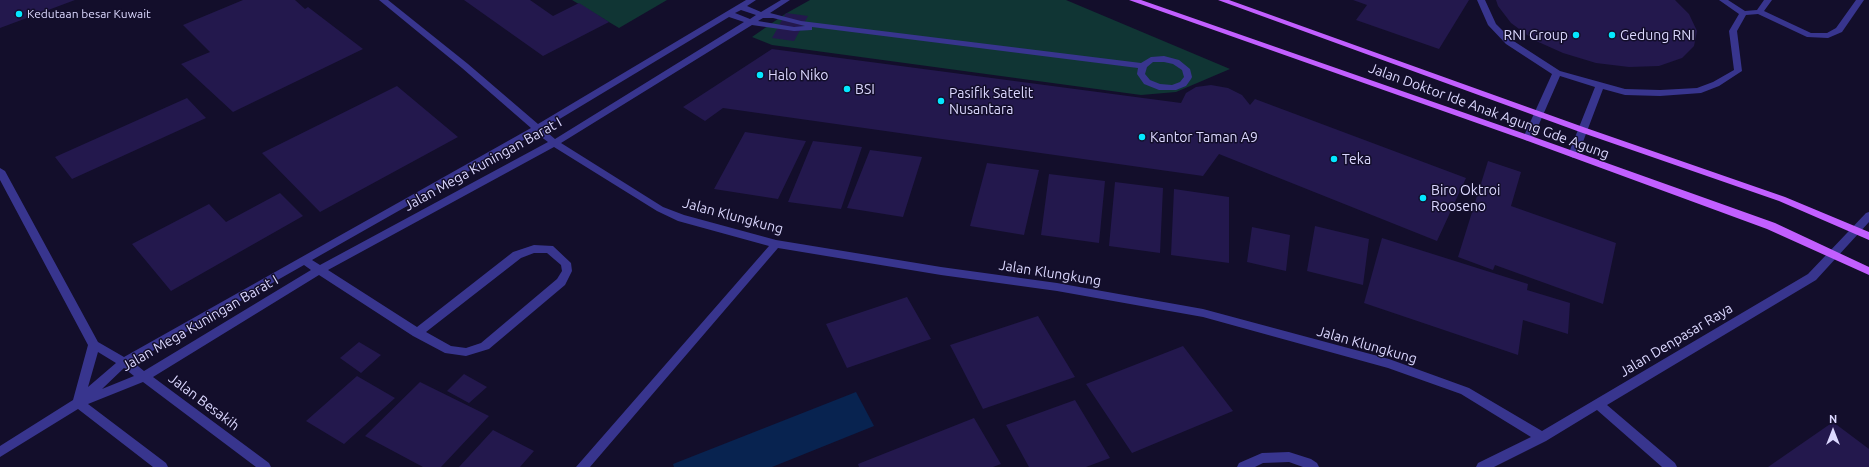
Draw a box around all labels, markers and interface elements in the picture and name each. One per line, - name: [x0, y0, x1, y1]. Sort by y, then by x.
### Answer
- place label: Kedutaan besar Kuwait: [27, 7, 151, 21]
- marker: Kedutaan besar Kuwait: [14, 9, 24, 19]
- place label: RNI Group: [1504, 27, 1568, 43]
- place label: Gedung RNI: [1620, 27, 1695, 43]
- marker: RNI Group: [1571, 30, 1581, 40]
- marker: Gedung RNI: [1607, 30, 1617, 40]
- street label: Jalan Doktor Ide Anak Agung Gde Agung: [1366, 60, 1612, 162]
- place label: Halo Niko: [768, 67, 828, 83]
- marker: Halo Niko: [755, 70, 765, 80]
- place label: BSI: [855, 81, 875, 97]
- marker: BSI: [842, 84, 852, 94]
- place label: Pasifik Satelit Nusantara: [949, 85, 1033, 118]
- marker: Pasifik Satelit Nusantara: [936, 96, 946, 106]
- street label: Jalan Mega Kuningan Barat I: [401, 114, 565, 214]
- place label: Kantor Taman A9: [1150, 129, 1258, 145]
- marker: Kantor Taman A9: [1137, 132, 1147, 142]
- place label: Teka: [1342, 151, 1371, 167]
- marker: Teka: [1329, 154, 1339, 164]
- place label: Biro Oktroi Rooseno: [1431, 182, 1500, 214]
- marker: Biro Oktroi Rooseno: [1418, 193, 1428, 203]
- street label: Jalan Klungkung: [681, 194, 785, 238]
- street label: Jalan Klungkung: [998, 257, 1102, 289]
- street label: Jalan Mega Kuningan Barat I: [119, 271, 281, 375]
- street label: Jalan Denpasar Raya: [1616, 300, 1736, 380]
- street label: Jalan Klungkung: [1315, 323, 1419, 367]
- street label: Jalan Besakih: [165, 370, 243, 434]
- north arrow: [1813, 411, 1853, 451]
- text: N: [1829, 413, 1837, 425]

